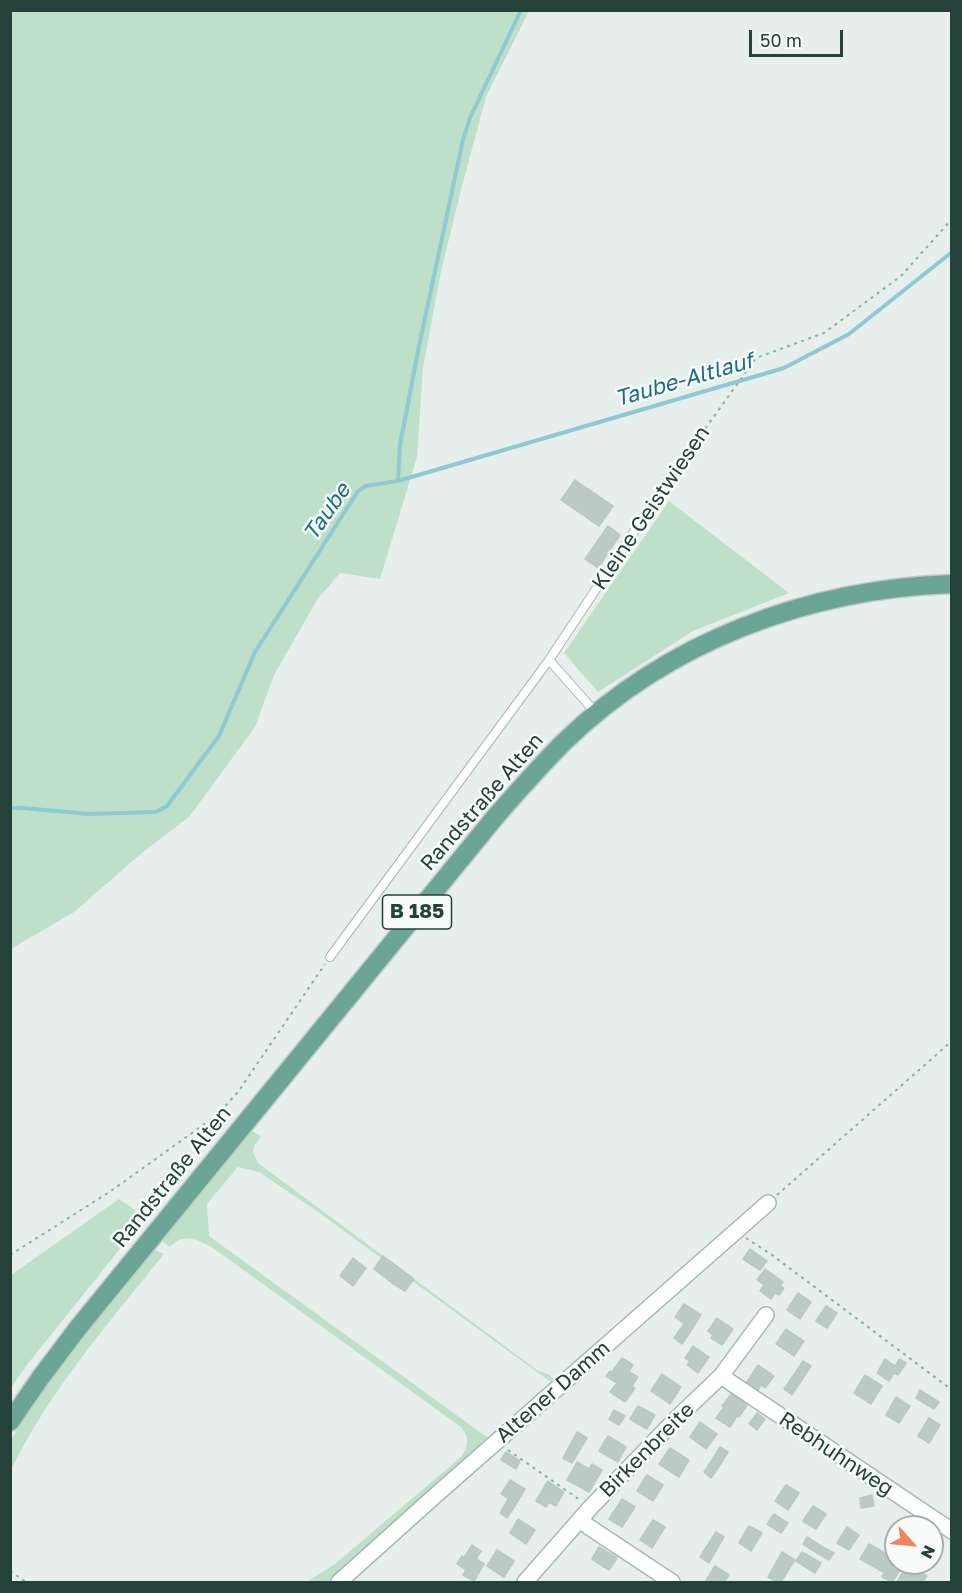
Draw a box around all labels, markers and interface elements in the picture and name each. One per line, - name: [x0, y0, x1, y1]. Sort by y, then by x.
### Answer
- scale bar: [752, 18, 846, 56]
- text: 50 m: [760, 29, 802, 51]
- water label: Taube-Altlauf: [612, 348, 756, 412]
- street label: Kleine Geistwiesen: [587, 421, 715, 595]
- water label: Taube: [298, 478, 356, 546]
- street label: Randstraße Alten: [415, 728, 549, 876]
- road number: B 185: [382, 895, 452, 929]
- street label: Randstraße Alten: [107, 1101, 237, 1253]
- street label: Altener Damm: [491, 1336, 615, 1448]
- street label: Birkenbreite: [594, 1397, 700, 1503]
- street label: Rebhuhnweg: [774, 1407, 898, 1501]
- north arrow: [884, 1515, 944, 1575]
- text: N: [917, 1542, 940, 1562]

